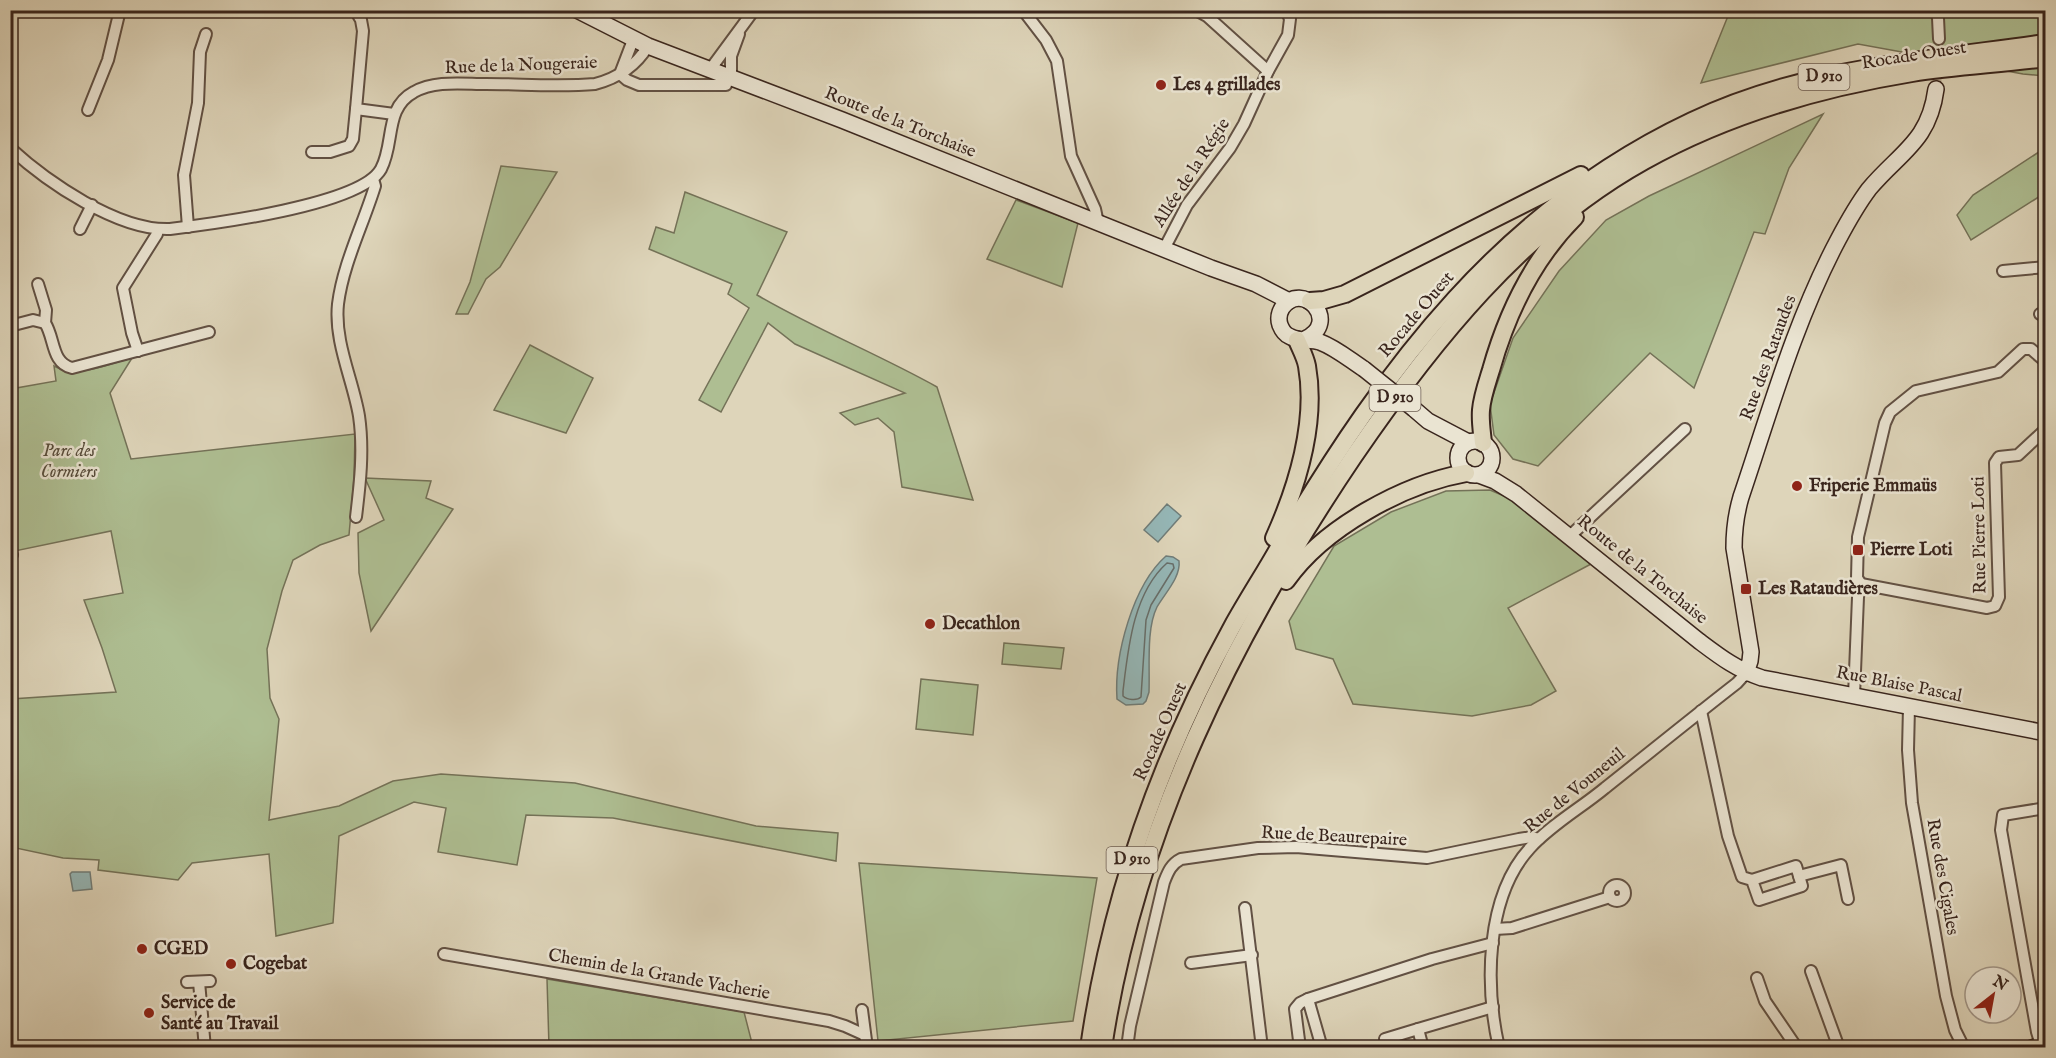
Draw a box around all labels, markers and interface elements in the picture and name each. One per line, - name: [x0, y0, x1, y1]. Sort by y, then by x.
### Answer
- street label: Rocade Ouest: [1860, 36, 1968, 76]
- street label: Rue de la Nougeraie: [444, 52, 598, 80]
- road number: D 910: [1798, 64, 1850, 90]
- place label: Les 4 grillades: [1173, 74, 1281, 97]
- marker: Les 4 grillades: [1154, 78, 1168, 92]
- street label: Route de la Torchaise: [821, 82, 979, 164]
- street label: Allée de la Régie: [1148, 114, 1236, 233]
- street label: Rocade Ouest: [1374, 267, 1460, 363]
- street label: Rue des Rataudes: [1736, 292, 1802, 424]
- road number: D 910: [1370, 385, 1420, 411]
- park label: Parc des Cormiers: [41, 440, 98, 484]
- place label: Friperie Emmaüs: [1809, 475, 1938, 498]
- street label: Rue Pierre Loti: [1967, 476, 1993, 594]
- marker: Friperie Emmaüs: [1790, 479, 1804, 493]
- street label: Route de la Torchaise: [1572, 510, 1712, 630]
- place label: Pierre Loti: [1870, 539, 1953, 562]
- marker: Pierre Loti: [1851, 543, 1865, 557]
- place label: Les Rataudières: [1758, 578, 1879, 601]
- marker: Les Rataudières: [1739, 582, 1753, 596]
- place label: Decathlon: [942, 613, 1020, 636]
- marker: Decathlon: [923, 617, 937, 631]
- street label: Rue Blaise Pascal: [1834, 662, 1964, 709]
- street label: Rocade Ouest: [1129, 679, 1193, 785]
- street label: Rue de Vouneuil: [1520, 743, 1630, 839]
- street label: Rue des Cigales: [1920, 817, 1964, 937]
- street label: Rue de Beaurepaire: [1260, 822, 1408, 852]
- road number: D 910: [1106, 847, 1158, 873]
- place label: CGED: [154, 938, 209, 961]
- marker: CGED: [135, 942, 149, 956]
- street label: Chemin de la Grande Vacherie: [546, 944, 772, 1006]
- place label: Cogebat: [243, 953, 308, 976]
- marker: Cogebat: [224, 957, 238, 971]
- north arrow: [1963, 965, 2023, 1025]
- text: N: [1988, 971, 2011, 996]
- place label: Service de Santé au Travail: [161, 992, 279, 1036]
- marker: Service de Santé au Travail: [142, 1006, 156, 1020]

